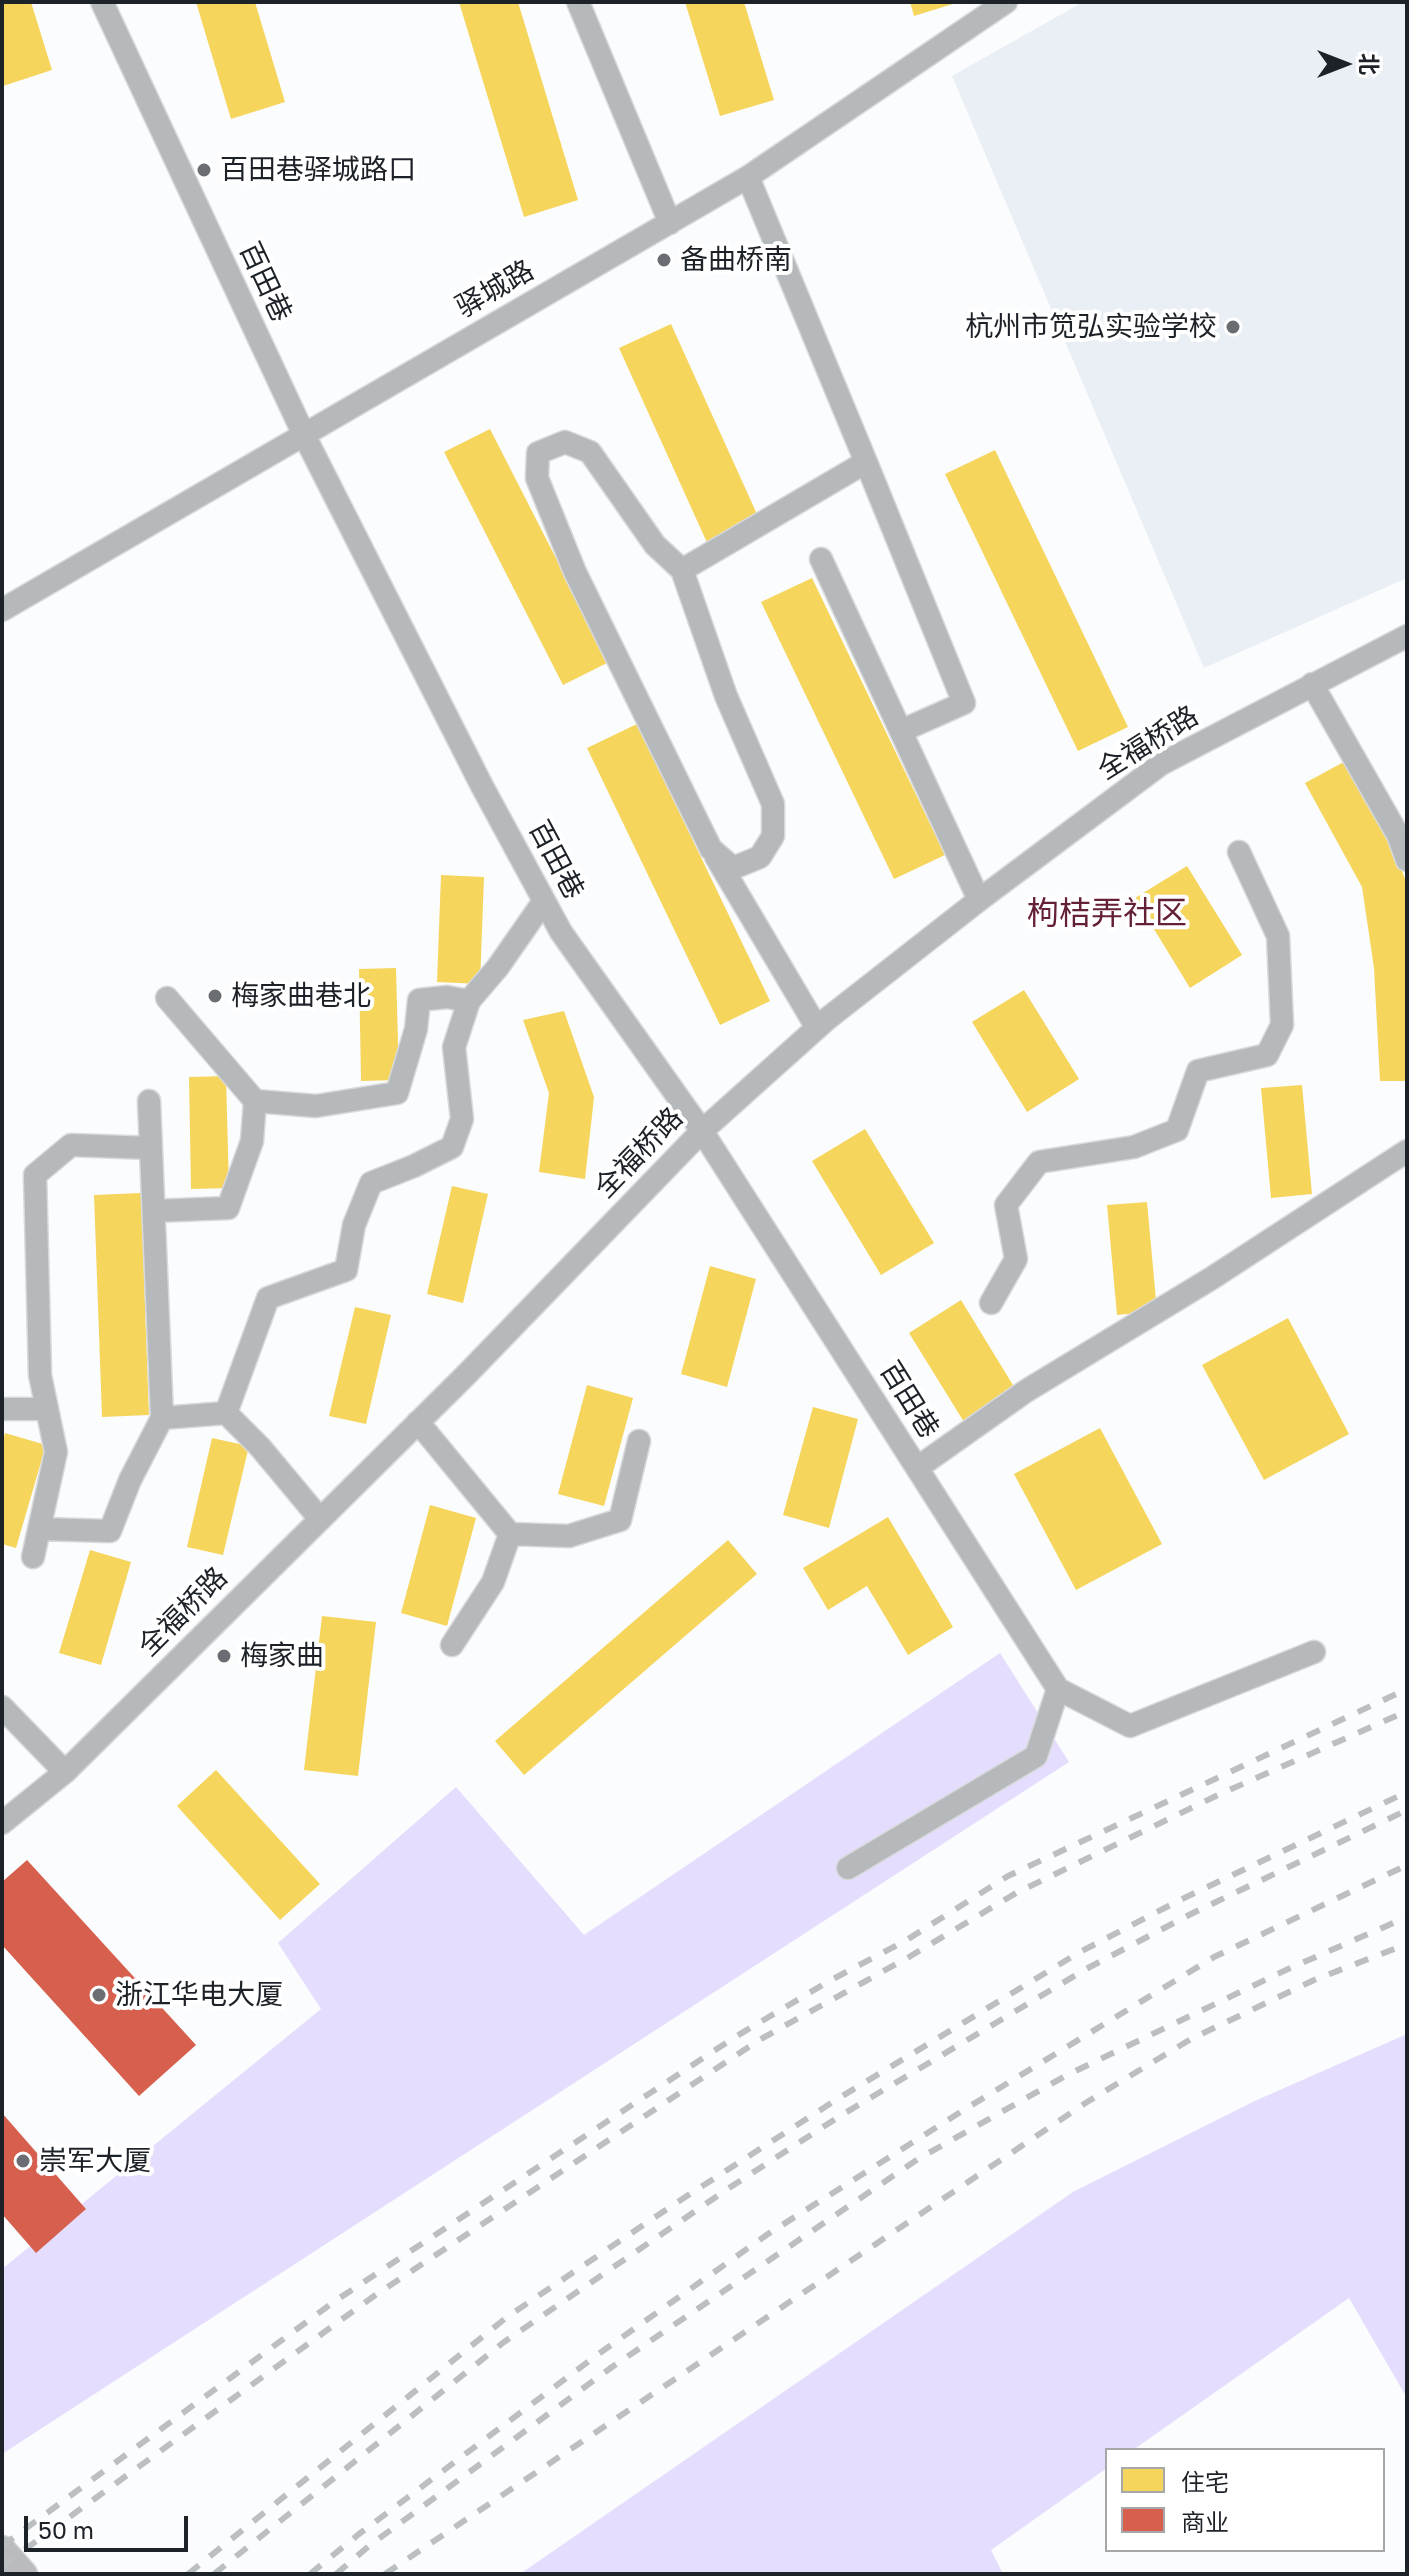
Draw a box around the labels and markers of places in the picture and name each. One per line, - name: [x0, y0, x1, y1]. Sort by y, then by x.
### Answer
- place label: 百田巷驿城路口: [220, 153, 416, 187]
- marker: 百田巷驿城路口: [195, 161, 213, 179]
- place label: 备曲桥南: [680, 243, 792, 277]
- marker: 备曲桥南: [655, 251, 673, 269]
- place label: 杭州市笕弘实验学校: [965, 310, 1217, 344]
- marker: 杭州市笕弘实验学校: [1224, 318, 1242, 336]
- place label: 梅家曲巷北: [231, 979, 371, 1013]
- marker: 梅家曲巷北: [206, 987, 224, 1005]
- place label: 梅家曲: [240, 1639, 324, 1673]
- marker: 梅家曲: [215, 1647, 233, 1665]
- place label: 浙江华电大厦: [115, 1978, 283, 2012]
- marker: 浙江华电大厦: [90, 1986, 108, 2004]
- place label: 崇军大厦: [39, 2144, 151, 2178]
- marker: 崇军大厦: [14, 2152, 32, 2170]

